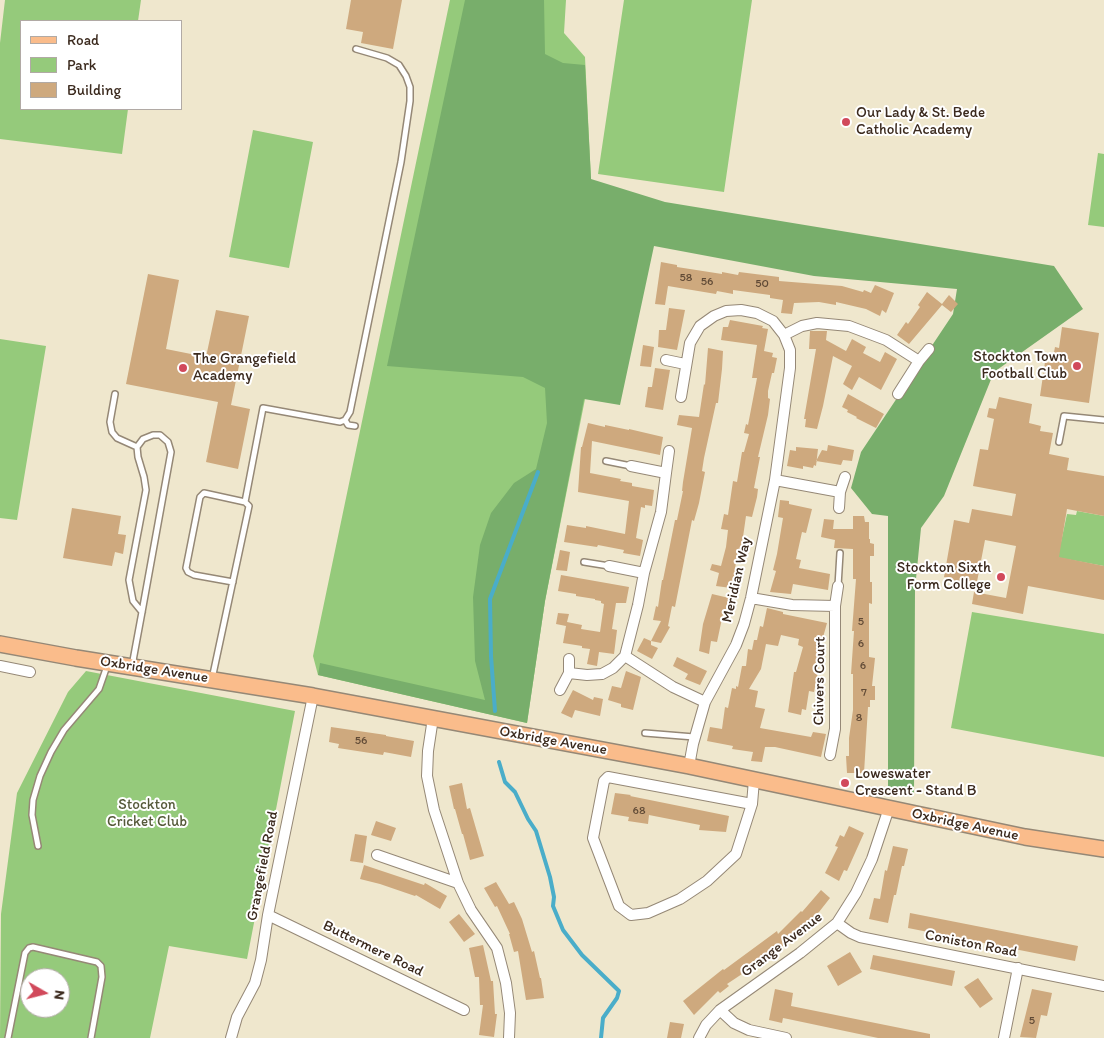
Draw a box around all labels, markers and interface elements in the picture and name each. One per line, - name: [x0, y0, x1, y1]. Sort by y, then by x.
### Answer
- legend: [20, 20, 182, 110]
- text: Road: [67, 31, 99, 49]
- text: Park: [67, 56, 97, 74]
- text: Building: [67, 81, 121, 99]
- place label: Our Lady & St. Bede Catholic Academy: [856, 104, 985, 139]
- marker: Our Lady & St. Bede Catholic Academy: [840, 116, 852, 128]
- house number: 58: [680, 271, 692, 285]
- house number: 56: [701, 275, 713, 289]
- house number: 50: [755, 277, 769, 291]
- place label: Stockton Town Football Club: [973, 348, 1067, 383]
- place label: The Grangefield Academy: [193, 350, 296, 385]
- marker: Stockton Town Football Club: [1071, 360, 1083, 372]
- marker: The Grangefield Academy: [177, 362, 189, 374]
- street label: Meridian Way: [718, 535, 756, 625]
- place label: Stockton Sixth Form College: [897, 559, 991, 594]
- marker: Stockton Sixth Form College: [995, 571, 1007, 583]
- house number: 5: [858, 615, 864, 629]
- street label: Chivers Court: [810, 636, 830, 726]
- house number: 6: [858, 637, 864, 651]
- street label: Oxbridge Avenue: [99, 653, 209, 687]
- house number: 6: [860, 659, 866, 673]
- house number: 7: [861, 686, 867, 700]
- house number: 8: [856, 711, 862, 725]
- street label: Oxbridge Avenue: [498, 723, 608, 759]
- house number: 56: [355, 734, 367, 748]
- place label: Loweswater Crescent - Stand B: [855, 765, 976, 800]
- marker: Loweswater Crescent - Stand B: [839, 777, 851, 789]
- park label: Stockton Cricket Club: [107, 796, 187, 831]
- house number: 68: [633, 804, 645, 818]
- street label: Oxbridge Avenue: [910, 805, 1020, 845]
- street label: Grangefield Road: [244, 809, 282, 923]
- street label: Grange Avenue: [738, 909, 826, 981]
- street label: Buttermere Road: [320, 917, 426, 981]
- street label: Coniston Road: [923, 926, 1019, 962]
- north arrow: [20, 968, 70, 1018]
- text: N: [50, 989, 68, 1001]
- house number: 5: [1029, 1014, 1035, 1028]

